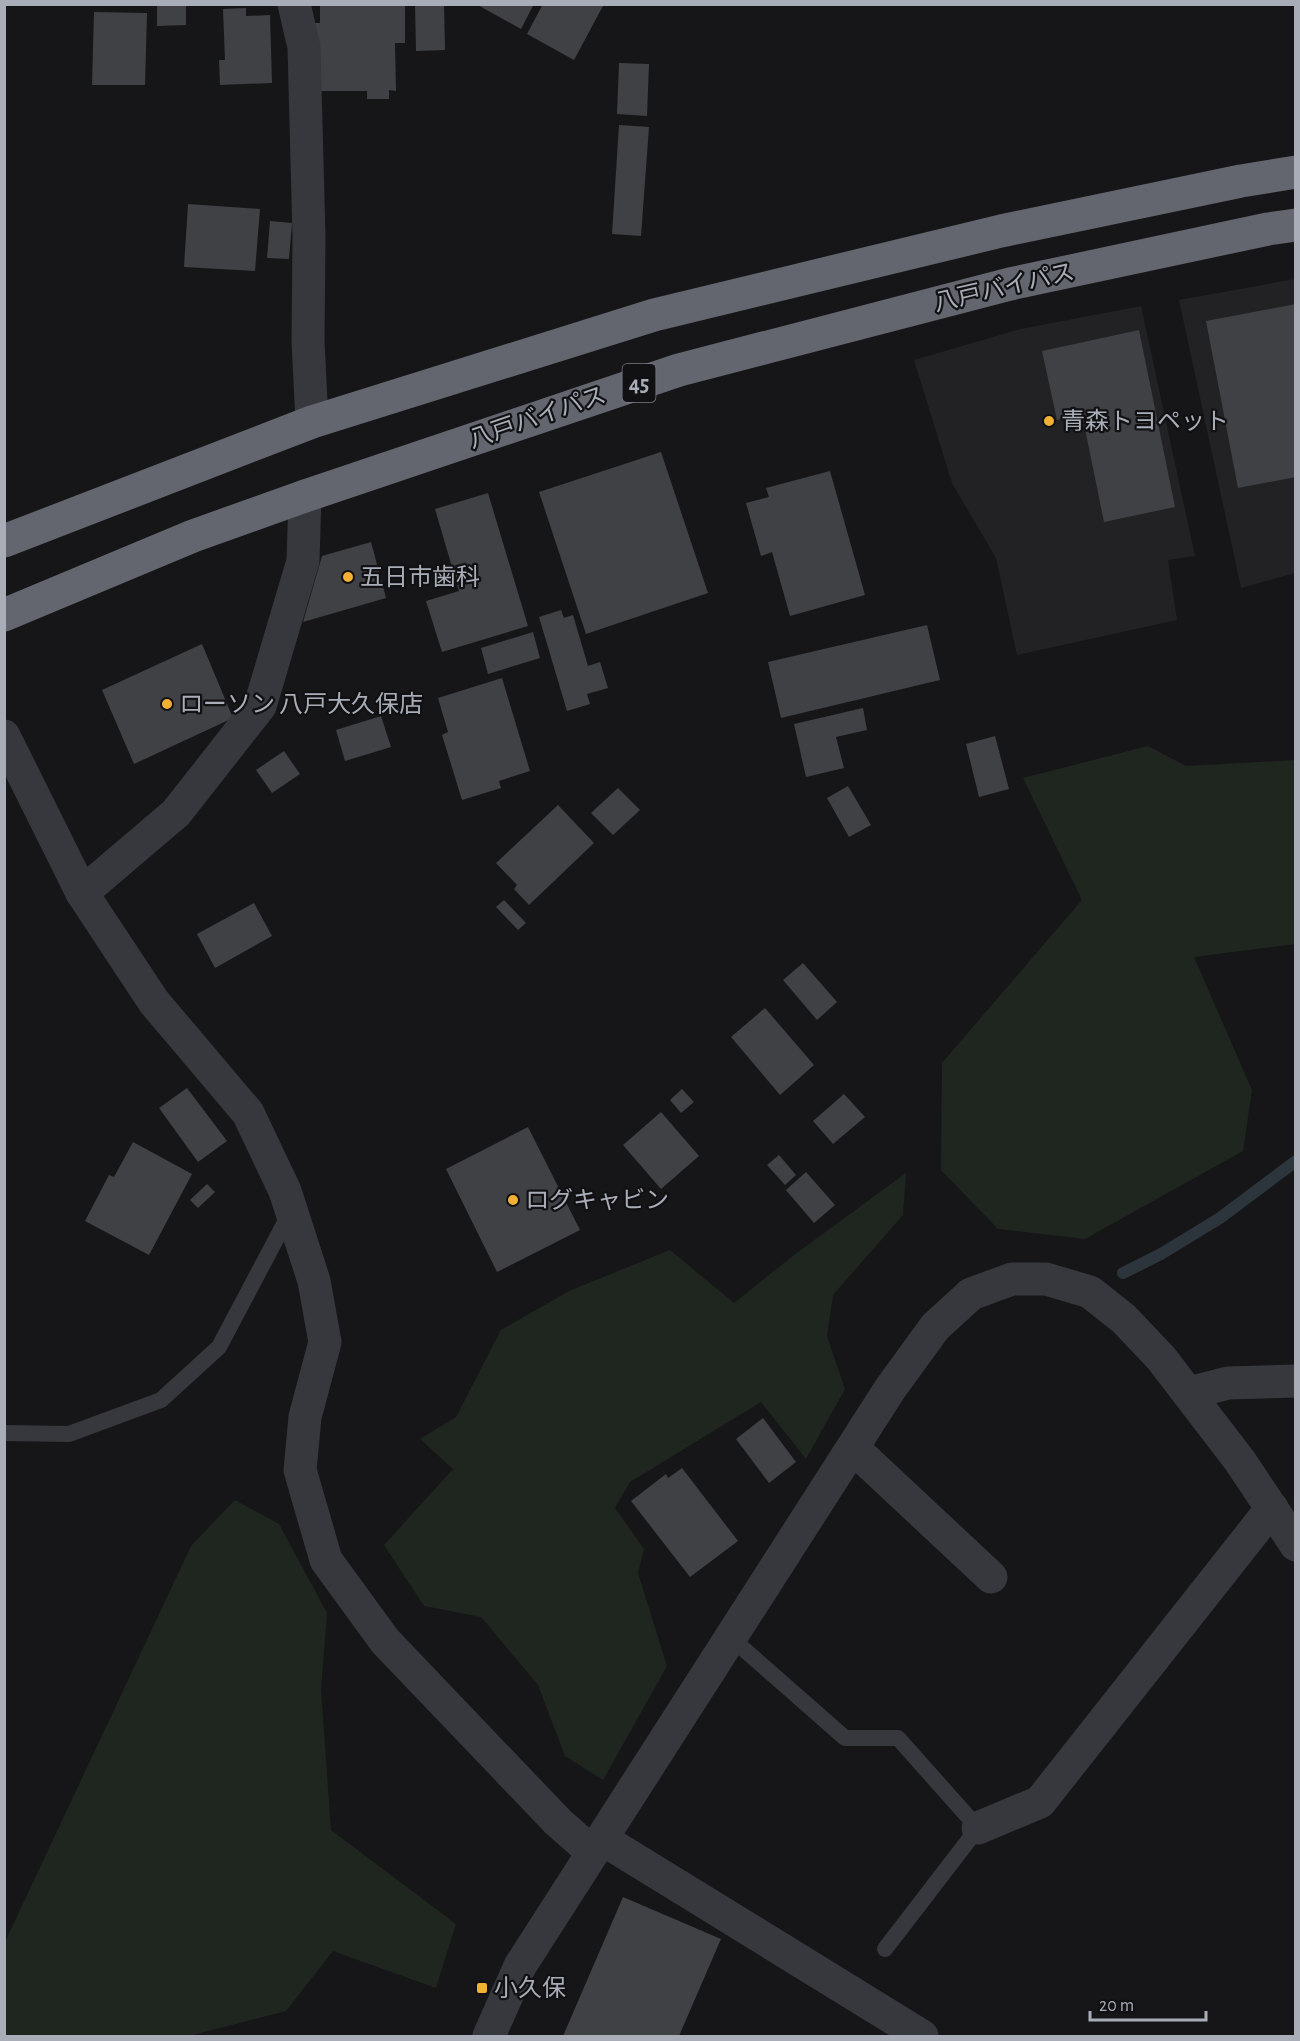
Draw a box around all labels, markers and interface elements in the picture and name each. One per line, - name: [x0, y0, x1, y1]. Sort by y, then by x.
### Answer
- street label: 八戸バイパス: [931, 259, 1077, 316]
- road number: 45: [622, 364, 656, 402]
- street label: 八戸バイパス: [465, 382, 609, 453]
- place label: 青森トヨペット: [1061, 408, 1229, 434]
- marker: 青森トヨペット: [1042, 414, 1056, 428]
- place label: 五日市歯科: [360, 564, 480, 590]
- marker: 五日市歯科: [341, 570, 355, 584]
- place label: ローソン 八戸大久保店: [179, 691, 423, 717]
- marker: ローソン 八戸大久保店: [160, 697, 174, 711]
- place label: ログキャビン: [525, 1187, 669, 1213]
- marker: ログキャビン: [506, 1193, 520, 1207]
- place label: 小久保: [494, 1975, 566, 2001]
- marker: 小久保: [475, 1981, 489, 1995]
- scale bar: [1090, 1984, 1206, 2022]
- text: 20 m: [1099, 1997, 1134, 2015]

